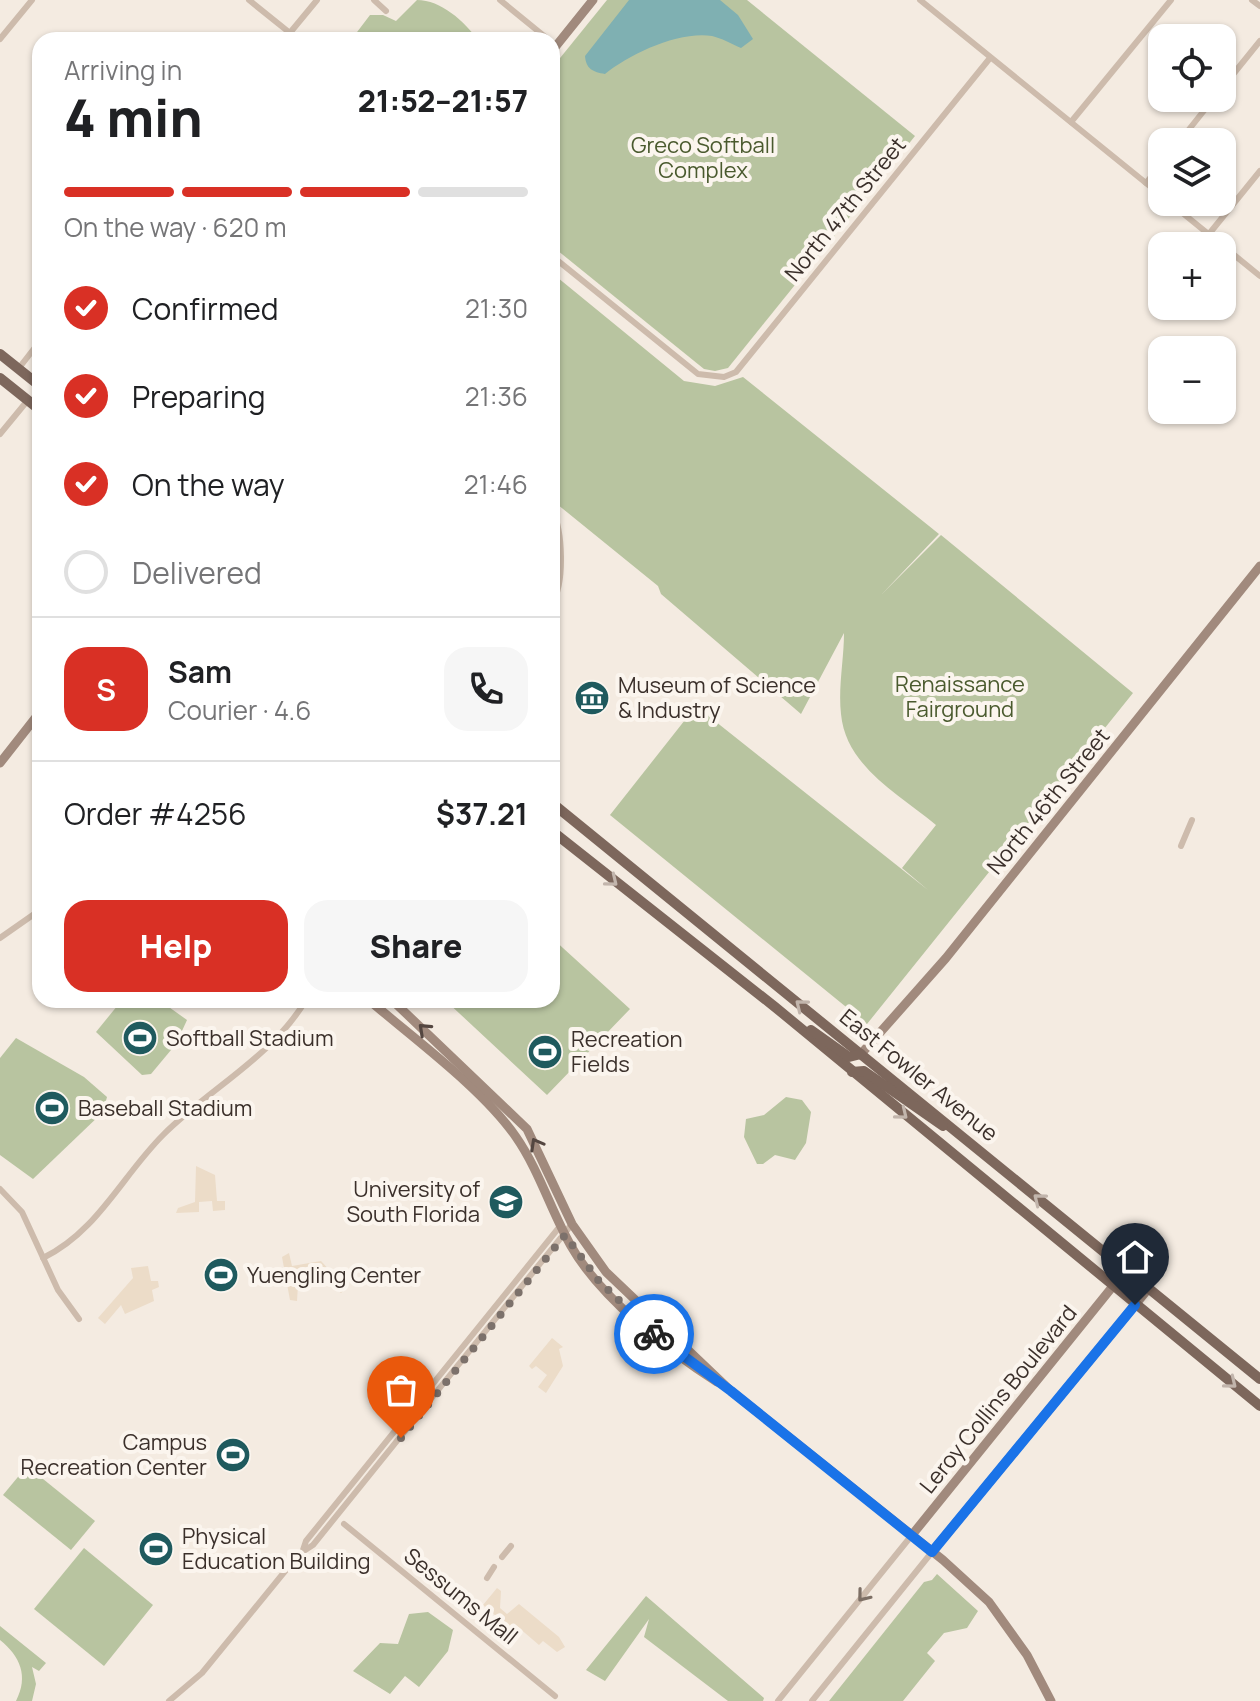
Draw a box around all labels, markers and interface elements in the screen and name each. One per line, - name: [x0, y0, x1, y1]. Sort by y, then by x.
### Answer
- map controls: [1148, 24, 1236, 424]
- button: locate: [1148, 24, 1236, 112]
- text: Arriving in: [64, 52, 182, 88]
- text: 21:52–21:57: [358, 80, 528, 121]
- text: 4 min: [64, 82, 202, 153]
- button: layers: [1148, 128, 1236, 216]
- park label: Greco Softball Complex: [631, 130, 775, 185]
- street label: North 47th Street: [778, 131, 913, 287]
- text: On the way · 620 m: [64, 209, 287, 245]
- button: +: [1148, 232, 1236, 320]
- icon: check: [64, 286, 108, 330]
- text: Confirmed: [132, 288, 279, 329]
- text: 21:30: [465, 290, 528, 326]
- button: −: [1148, 336, 1236, 424]
- icon: check: [64, 374, 108, 418]
- text: Preparing: [132, 376, 266, 417]
- text: 21:36: [465, 378, 528, 414]
- icon: check: [64, 462, 108, 506]
- text: On the way: [132, 464, 285, 505]
- text: 21:46: [464, 466, 528, 502]
- text: Delivered: [132, 552, 262, 593]
- button: phone: [444, 647, 528, 731]
- text: Sam: [168, 651, 232, 692]
- text: S: [96, 669, 116, 710]
- park label: Renaissance Fairground: [895, 669, 1025, 724]
- place label: Museum of Science & Industry: [618, 670, 816, 725]
- museum icon: Museum of Science & Industry: [573, 679, 611, 717]
- text: Courier · 4.6: [168, 692, 311, 728]
- street label: North 46th Street: [980, 722, 1116, 880]
- text: Order #4256: [64, 793, 247, 834]
- text: $37.21: [436, 793, 528, 834]
- one-way arrow: [603, 871, 618, 885]
- button: Help: [64, 900, 288, 992]
- button: Share: [304, 900, 528, 992]
- one-way arrow: [795, 1000, 810, 1015]
- street label: East Fowler Avenue: [834, 1002, 1004, 1148]
- sports icon: Softball Stadium: [121, 1019, 159, 1057]
- place label: Softball Stadium: [166, 1023, 334, 1053]
- one-way arrow: [419, 1024, 433, 1038]
- place label: Recreation Fields: [571, 1024, 683, 1079]
- sports icon: Recreation Fields: [526, 1033, 564, 1071]
- sports icon: Baseball Stadium: [33, 1089, 71, 1127]
- place label: Baseball Stadium: [78, 1093, 253, 1123]
- one-way arrow: [893, 1104, 907, 1119]
- one-way arrow: [530, 1138, 546, 1153]
- place label: University of South Florida: [347, 1174, 480, 1229]
- school or university icon: University of South Florida: [487, 1183, 525, 1221]
- one-way arrow: [1034, 1194, 1048, 1209]
- pin: [1101, 1223, 1169, 1305]
- icon: home: [1113, 1235, 1157, 1279]
- sports icon: Yuengling Center: [202, 1256, 240, 1294]
- place label: Yuengling Center: [247, 1260, 421, 1290]
- courier: [614, 1294, 694, 1374]
- street label: Leroy Collins Boulevard: [913, 1299, 1083, 1499]
- icon: bike: [632, 1312, 676, 1356]
- pin: [367, 1356, 435, 1438]
- icon: bag: [379, 1368, 423, 1412]
- one-way arrow: [1222, 1373, 1237, 1388]
- place label: Campus Recreation Center: [21, 1427, 207, 1482]
- sports icon: Campus Recreation Center: [214, 1436, 252, 1474]
- place label: Physical Education Building: [182, 1521, 371, 1576]
- sports icon: Physical Education Building: [137, 1530, 175, 1568]
- street label: Sessums Mall: [398, 1541, 524, 1651]
- one-way arrow: [858, 1587, 873, 1601]

